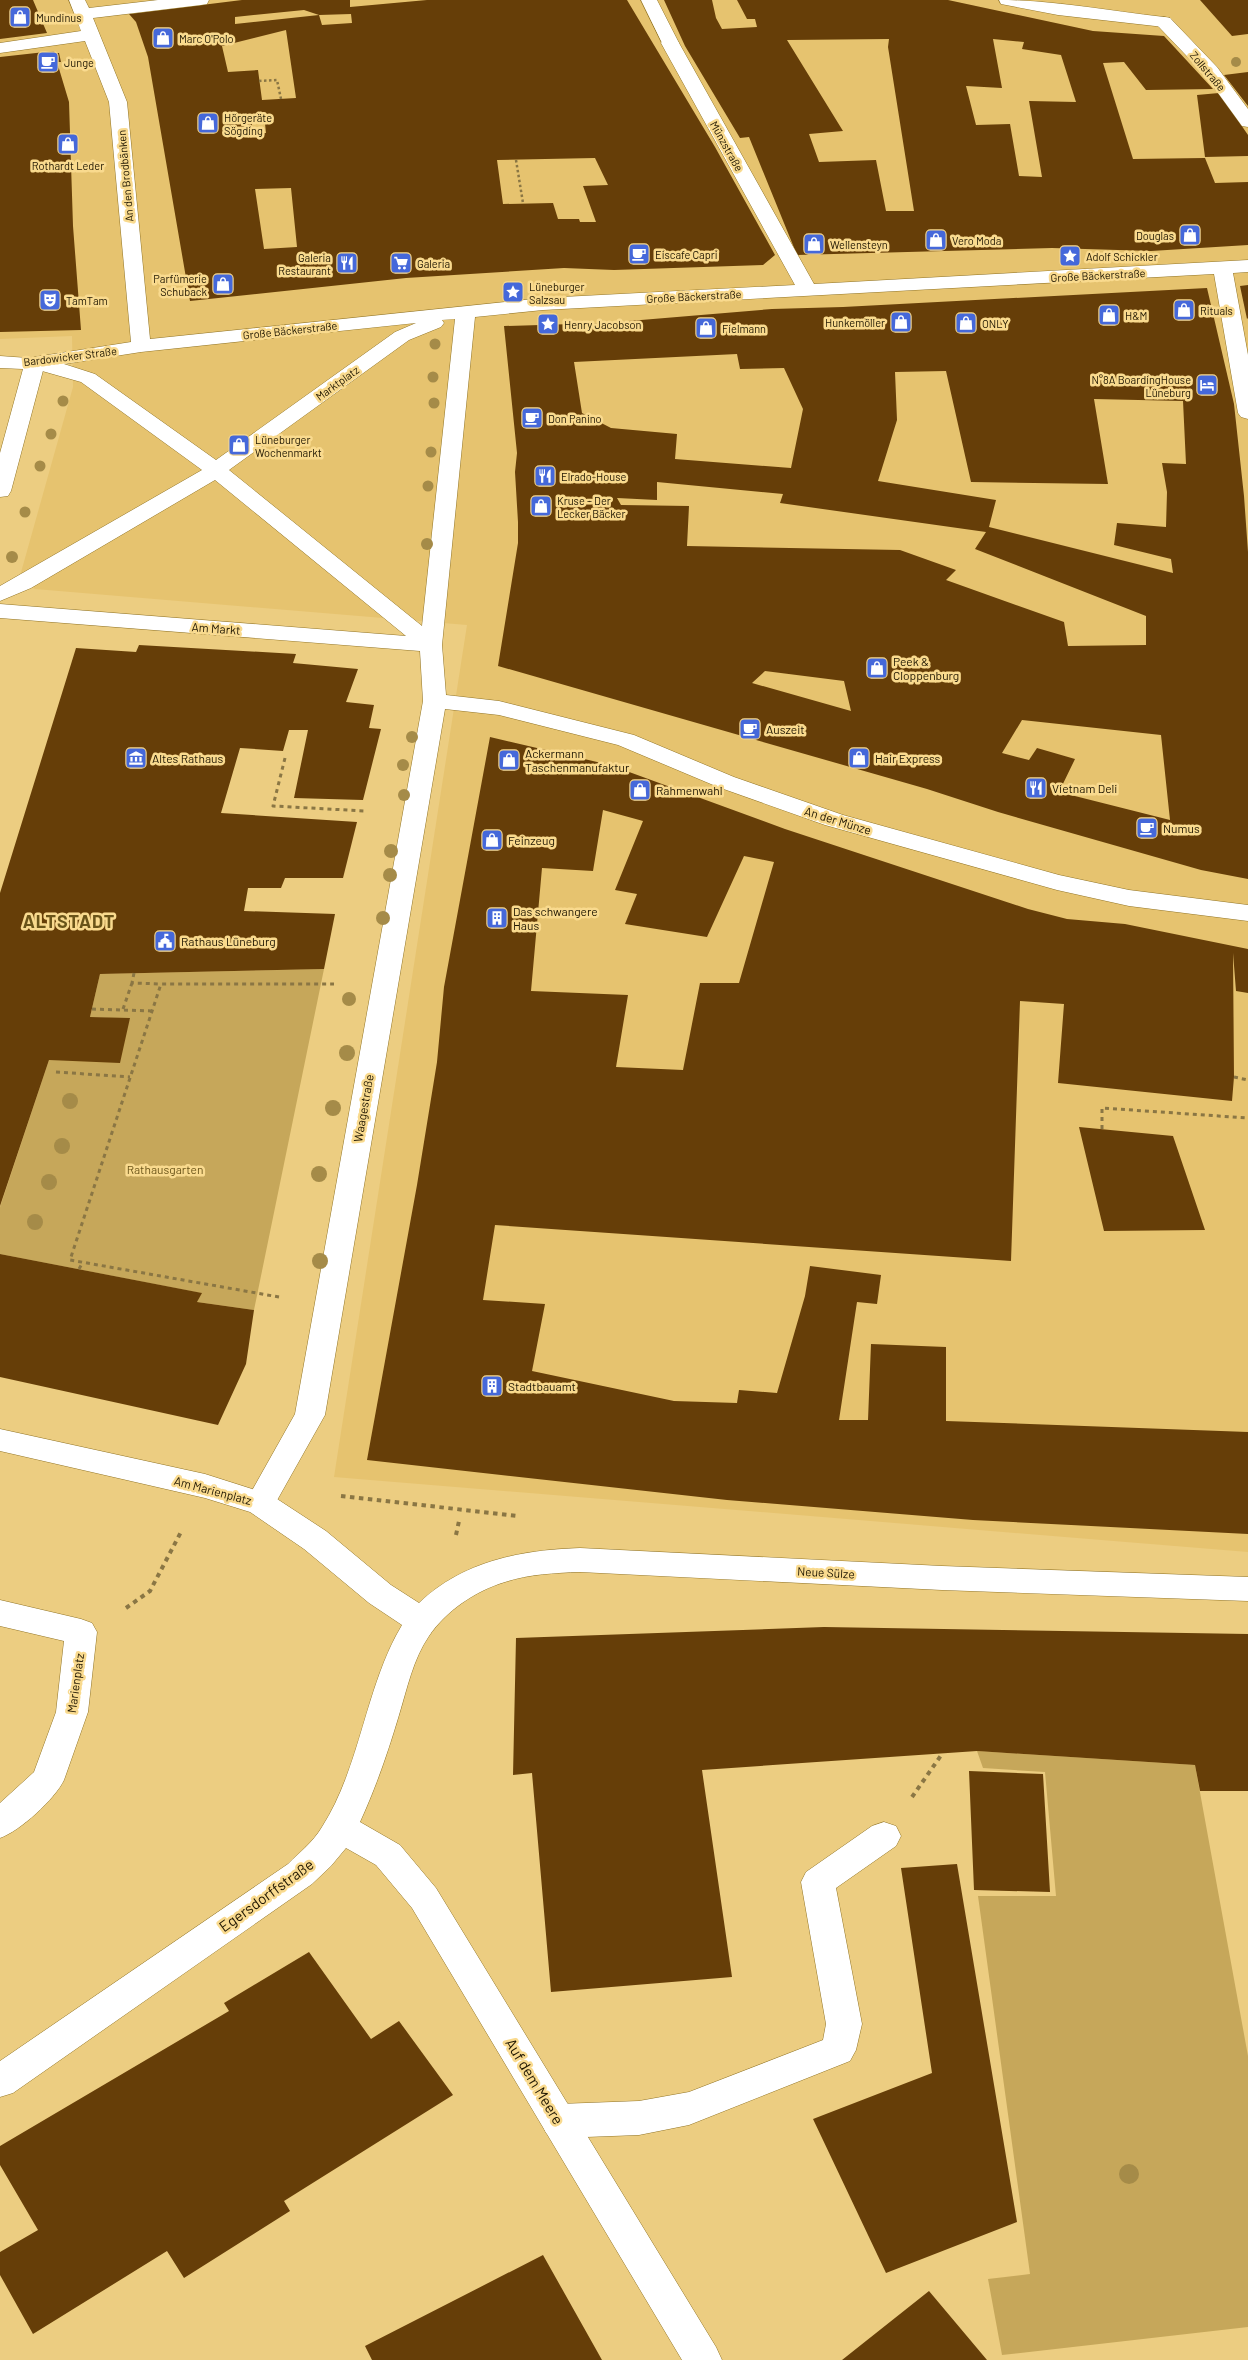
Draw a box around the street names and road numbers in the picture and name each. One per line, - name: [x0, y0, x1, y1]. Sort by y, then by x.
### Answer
- street label: Zollstraße: [1188, 48, 1228, 94]
- street label: Münzstraße: [708, 119, 746, 174]
- street label: An den Brodbänken: [114, 129, 135, 223]
- street label: Große Bäckerstraße: [1050, 266, 1146, 284]
- street label: Große Bäckerstraße: [646, 287, 742, 305]
- street label: Große Bäckerstraße: [242, 319, 338, 341]
- street label: Bardowicker Straße: [23, 344, 118, 368]
- street label: Marktplatz: [313, 363, 361, 403]
- street label: Am Markt: [191, 619, 241, 637]
- street label: An der Münze: [803, 803, 873, 837]
- street label: Waagestraße: [350, 1073, 376, 1143]
- street label: Am Marienplatz: [173, 1473, 253, 1507]
- street label: Neue Sülze: [797, 1563, 855, 1581]
- street label: Marienplatz: [64, 1652, 86, 1714]
- street label: Egersdorffstraße: [215, 1855, 317, 1935]
- street label: Auf dem Meere: [502, 2035, 568, 2127]

